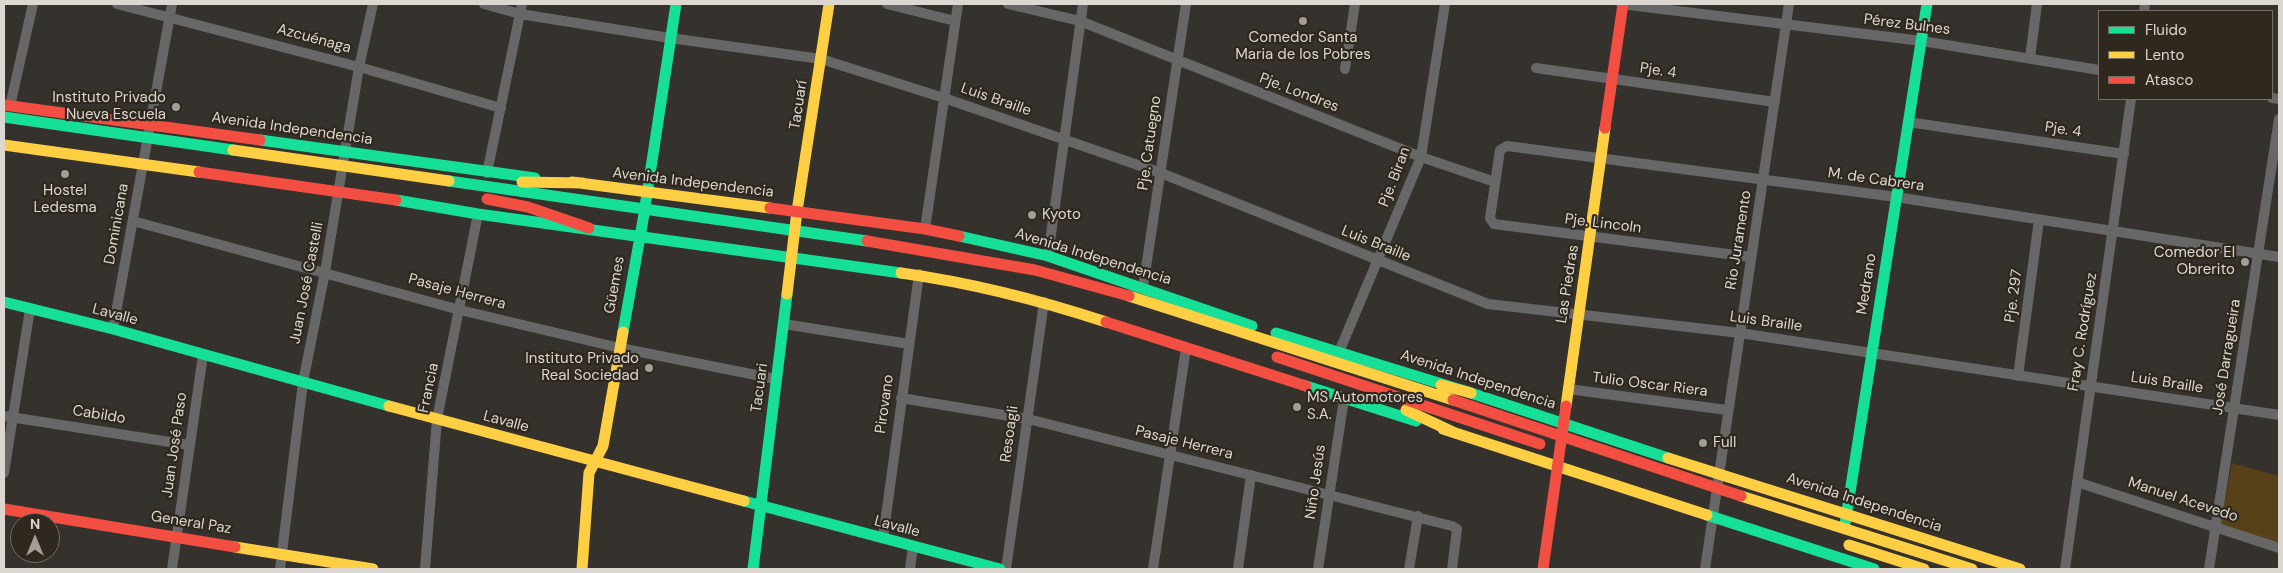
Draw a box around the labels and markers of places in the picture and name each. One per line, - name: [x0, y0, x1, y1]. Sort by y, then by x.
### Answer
- marker: Comedor Santa Maria de los Pobres: [1297, 15, 1309, 27]
- place label: Comedor Santa Maria de los Pobres: [1235, 29, 1371, 64]
- place label: Instituto Privado Nueva Escuela: [52, 89, 166, 124]
- marker: Instituto Privado Nueva Escuela: [170, 101, 182, 113]
- marker: Hostel Ledesma: [59, 168, 71, 180]
- place label: Hostel Ledesma: [33, 182, 97, 217]
- place label: Kyoto: [1042, 206, 1081, 224]
- marker: Kyoto: [1026, 209, 1038, 221]
- place label: Comedor El Obrerito: [2154, 244, 2235, 279]
- marker: Comedor El Obrerito: [2239, 256, 2251, 268]
- place label: Instituto Privado Real Sociedad: [525, 350, 639, 385]
- marker: Instituto Privado Real Sociedad: [643, 362, 655, 374]
- place label: MS Automotores S.A.: [1307, 389, 1423, 424]
- marker: MS Automotores S.A.: [1291, 401, 1303, 413]
- place label: Full: [1713, 434, 1736, 452]
- marker: Full: [1697, 437, 1709, 449]

